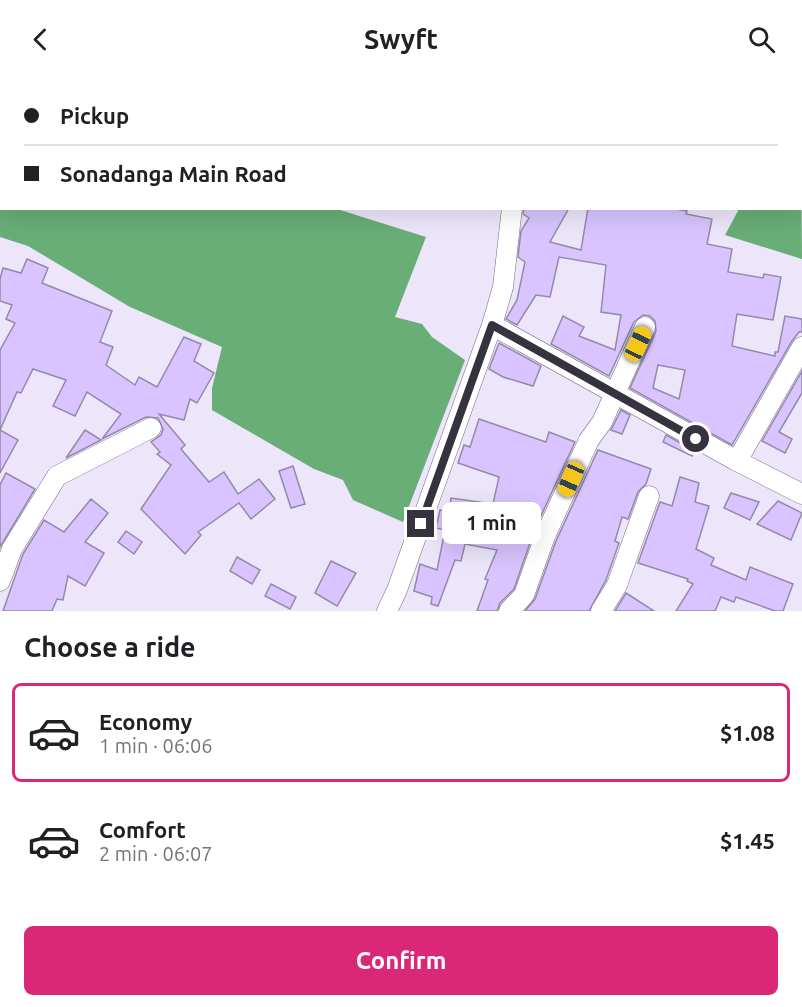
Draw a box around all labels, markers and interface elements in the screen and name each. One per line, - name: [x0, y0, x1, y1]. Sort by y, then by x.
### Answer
- icon: back: [24, 23, 57, 56]
- icon: search: [745, 23, 778, 56]
- text: Swyft: [364, 24, 438, 54]
- text: Pickup: [60, 103, 129, 128]
- text: Sonadanga Main Road: [60, 161, 287, 186]
- car: [622, 324, 654, 364]
- route start: [682, 425, 709, 452]
- car: [555, 459, 587, 499]
- callout: 1 min: [442, 503, 541, 545]
- route end: [407, 510, 434, 537]
- text: 1 min: [466, 511, 517, 534]
- text: Choose a ride: [24, 632, 196, 662]
- icon: car: [27, 706, 81, 760]
- text: Economy: [99, 709, 192, 734]
- text: $1.08: [720, 720, 775, 745]
- text: 1 min · 06:06: [99, 734, 213, 757]
- icon: car: [27, 814, 81, 868]
- text: Comfort: [99, 817, 186, 842]
- text: $1.45: [720, 828, 775, 853]
- text: 2 min · 06:07: [99, 842, 213, 865]
- button: Confirm: [24, 926, 778, 995]

